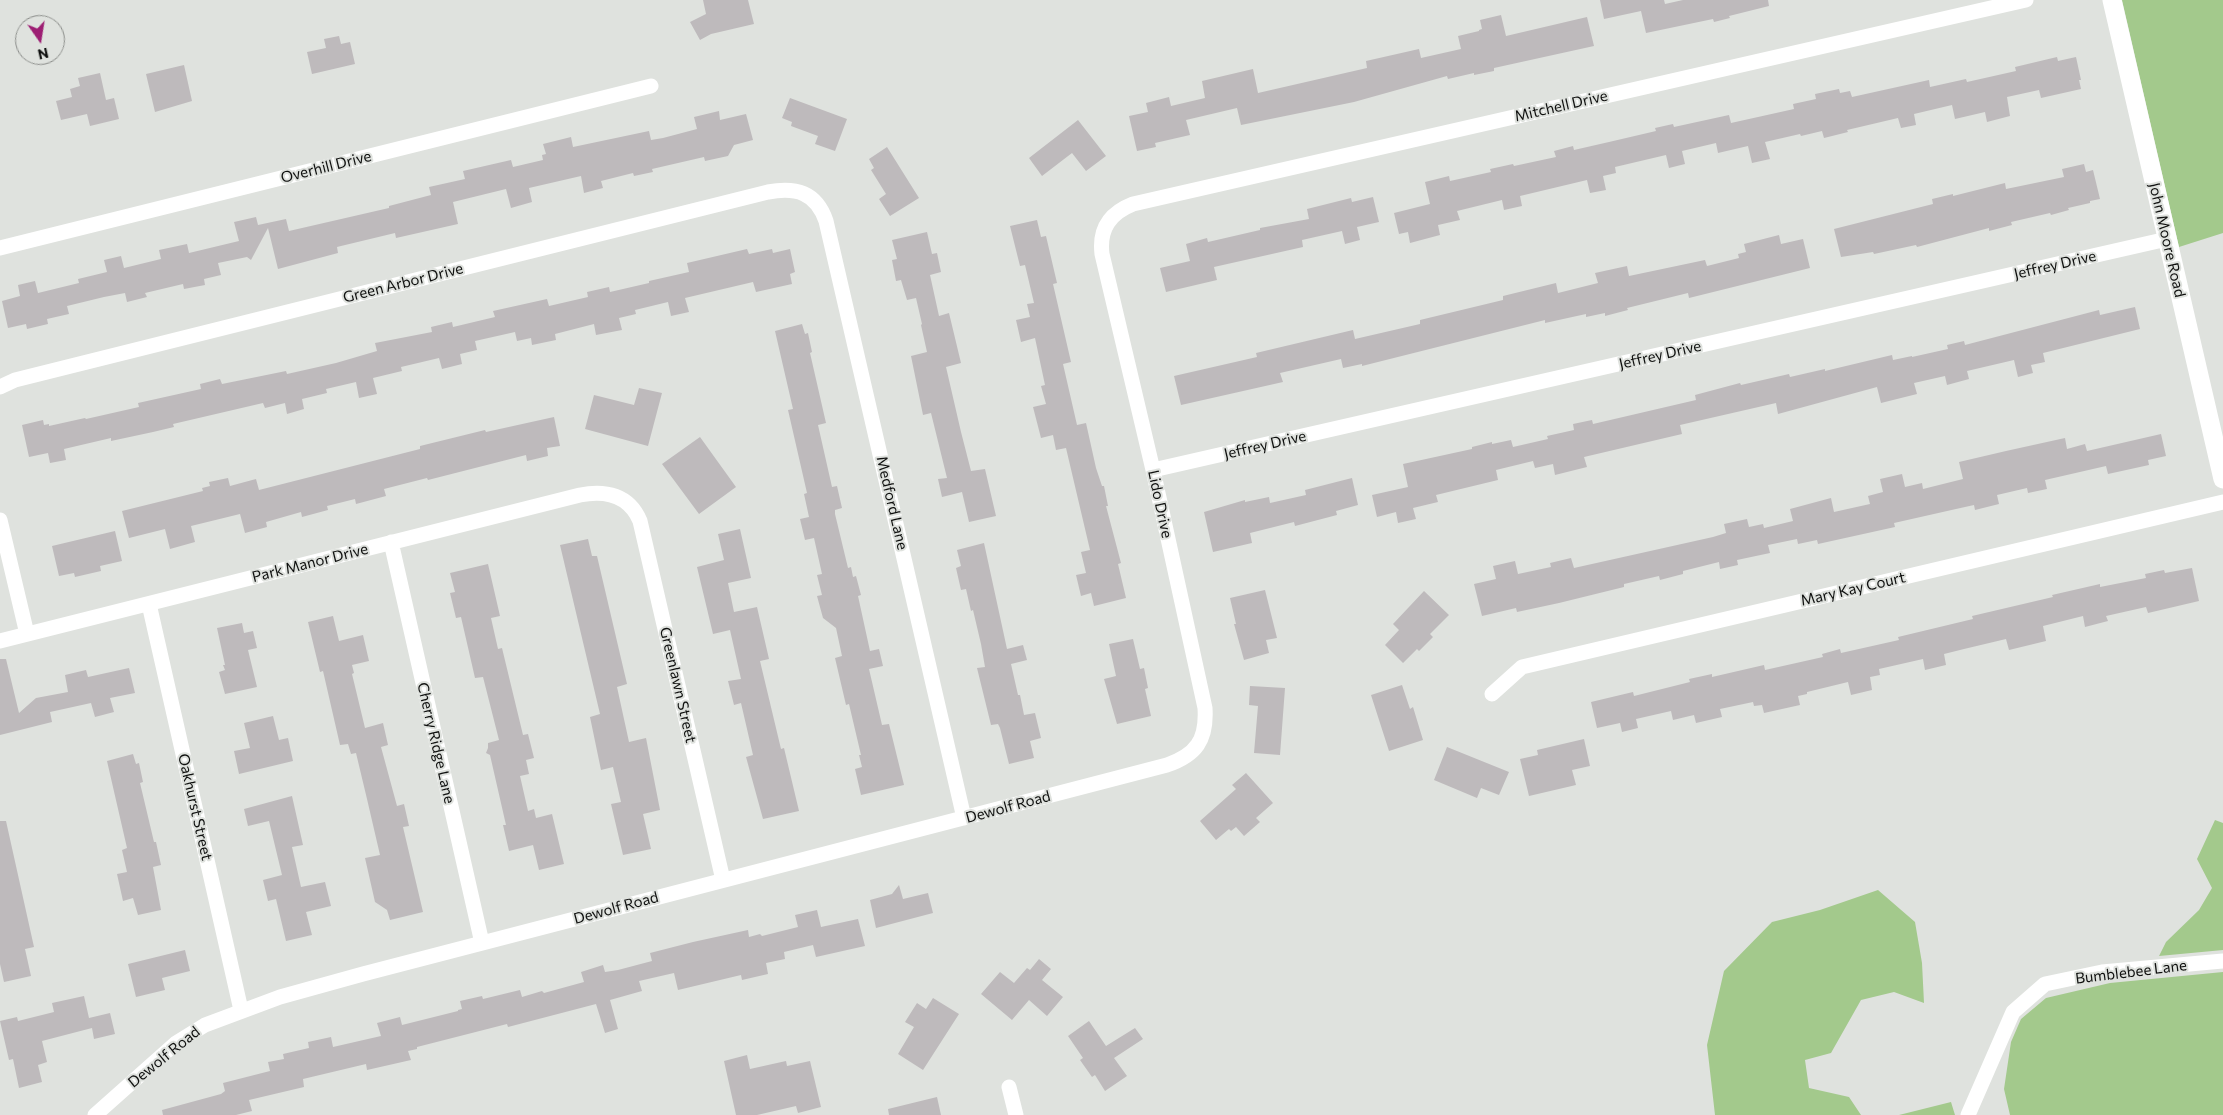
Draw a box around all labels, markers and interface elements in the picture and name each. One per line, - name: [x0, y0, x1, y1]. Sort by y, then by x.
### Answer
- north arrow: [15, 15, 65, 65]
- text: N: [36, 45, 50, 64]
- street label: Mitchell Drive: [1513, 87, 1609, 125]
- street label: Overhill Drive: [279, 147, 373, 187]
- street label: John Moore Road: [2145, 181, 2189, 299]
- street label: Jeffrey Drive: [2012, 247, 2098, 283]
- street label: Green Arbor Drive: [341, 259, 465, 307]
- street label: Jeffrey Drive: [1617, 337, 1703, 373]
- street label: Jeffrey Drive: [1222, 427, 1308, 463]
- street label: Medford Lane: [872, 454, 912, 552]
- street label: Lido Drive: [1144, 468, 1176, 540]
- street label: Park Manor Drive: [250, 540, 370, 586]
- street label: Mary Kay Court: [1799, 568, 1907, 610]
- street label: Greenlawn Street: [656, 625, 700, 745]
- street label: Cherry Ridge Lane: [413, 681, 459, 805]
- street label: Oakhurst Street: [174, 752, 216, 862]
- street label: Dewolf Road: [964, 787, 1052, 827]
- street label: Dewolf Road: [572, 888, 660, 928]
- street label: Bumblebee Lane: [2074, 956, 2188, 988]
- street label: Dewolf Road: [124, 1023, 204, 1091]

